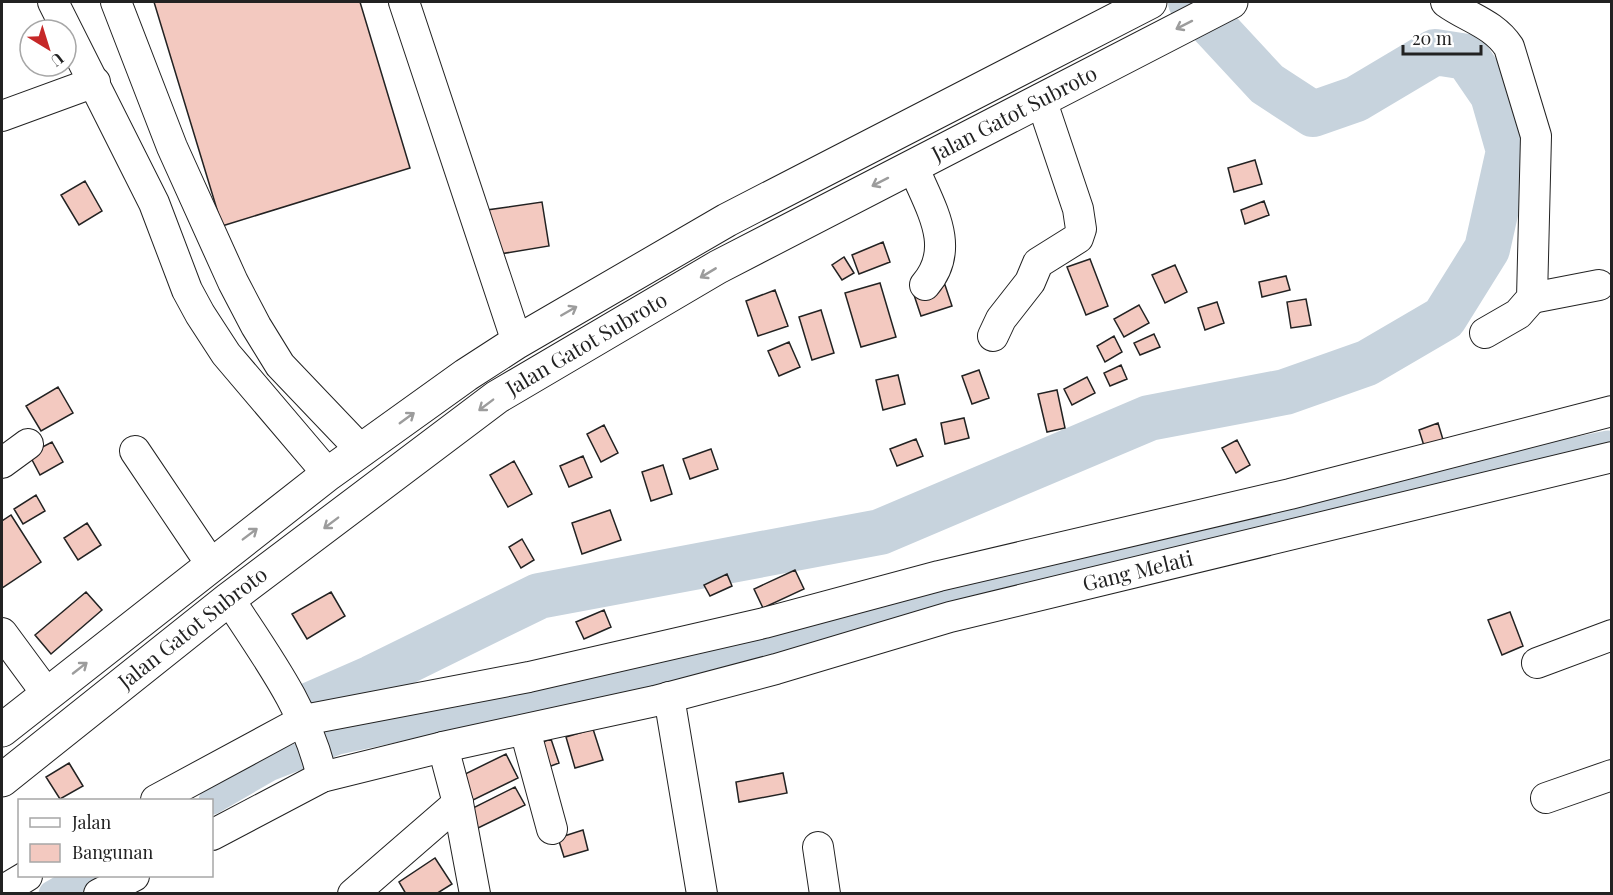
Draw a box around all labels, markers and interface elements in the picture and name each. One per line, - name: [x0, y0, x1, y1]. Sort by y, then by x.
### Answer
- north arrow: [18, 18, 78, 78]
- scale bar: [1403, 18, 1481, 56]
- one-way arrow: [1176, 20, 1194, 32]
- text: 20 m: [1412, 26, 1452, 50]
- text: U: [47, 49, 68, 72]
- street label: Jalan Gatot Subroto: [925, 58, 1101, 167]
- one-way arrow: [872, 177, 890, 189]
- one-way arrow: [699, 267, 716, 279]
- street label: Jalan Gatot Subroto: [499, 284, 671, 401]
- one-way arrow: [561, 305, 578, 317]
- one-way arrow: [479, 399, 495, 412]
- one-way arrow: [398, 412, 414, 424]
- one-way arrow: [323, 517, 339, 529]
- one-way arrow: [242, 528, 258, 541]
- street label: Gang Melati: [1079, 543, 1195, 596]
- street label: Jalan Gatot Subroto: [111, 559, 272, 695]
- one-way arrow: [72, 661, 88, 674]
- legend: [18, 799, 213, 877]
- text: Jalan: [71, 810, 112, 834]
- text: Bangunan: [72, 840, 153, 864]

